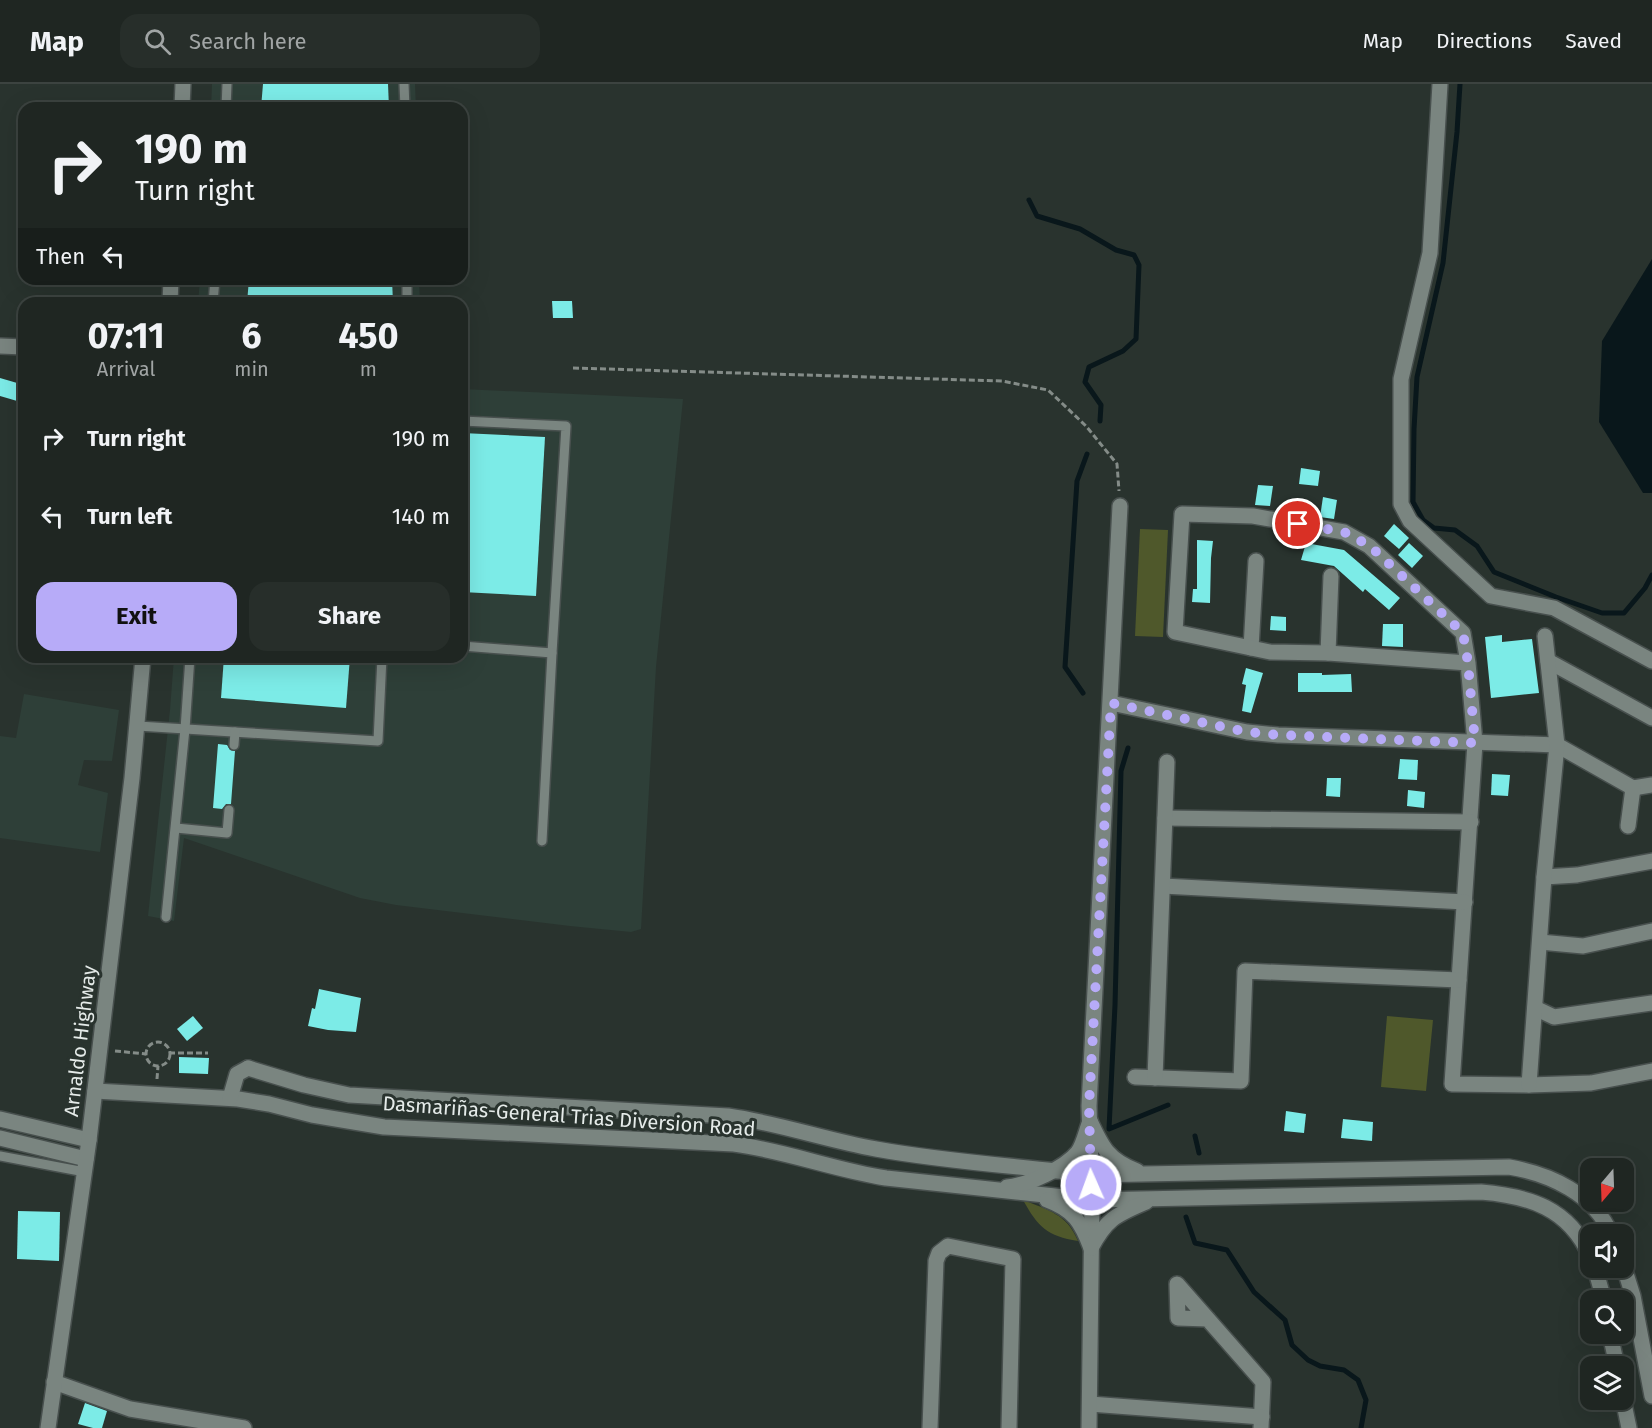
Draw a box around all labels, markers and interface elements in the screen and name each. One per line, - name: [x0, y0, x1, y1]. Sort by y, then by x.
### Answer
- search box: [120, 14, 540, 68]
- text: Map: [30, 25, 84, 58]
- icon: search: [141, 25, 174, 58]
- text: Search here: [189, 28, 307, 55]
- text: Map: [1363, 28, 1403, 54]
- text: Directions: [1436, 28, 1532, 54]
- text: Saved: [1565, 28, 1622, 54]
- text: 190 m: [135, 124, 248, 174]
- icon: right: [36, 126, 114, 204]
- text: Turn right: [135, 175, 255, 207]
- icon: left: [97, 240, 130, 273]
- text: Then: [36, 243, 85, 270]
- text: 07:11: [87, 314, 165, 358]
- text: 6: [241, 314, 262, 358]
- text: 450: [338, 314, 399, 358]
- text: Arrival: [97, 357, 155, 381]
- text: min: [234, 357, 269, 381]
- text: m: [360, 357, 377, 381]
- icon: right: [36, 422, 69, 455]
- text: Turn right: [87, 425, 186, 452]
- text: 190 m: [392, 425, 450, 452]
- pin: [1272, 498, 1323, 549]
- icon: left: [36, 500, 69, 533]
- text: Turn left: [87, 503, 172, 530]
- text: 140 m: [392, 503, 450, 530]
- icon: arrive: [1281, 507, 1314, 540]
- button: Exit: [36, 582, 237, 651]
- button: Share: [249, 582, 450, 651]
- street label: Arnaldo Highway: [59, 964, 101, 1118]
- street label: Dasmariñas-General Trias Diversion Road: [382, 1091, 756, 1141]
- position arrow: [1059, 1153, 1123, 1217]
- north arrow: [1580, 1158, 1634, 1212]
- map controls: [1580, 1158, 1634, 1410]
- button: sound: [1580, 1224, 1634, 1278]
- button: search: [1580, 1290, 1634, 1344]
- button: layers: [1580, 1356, 1634, 1410]

